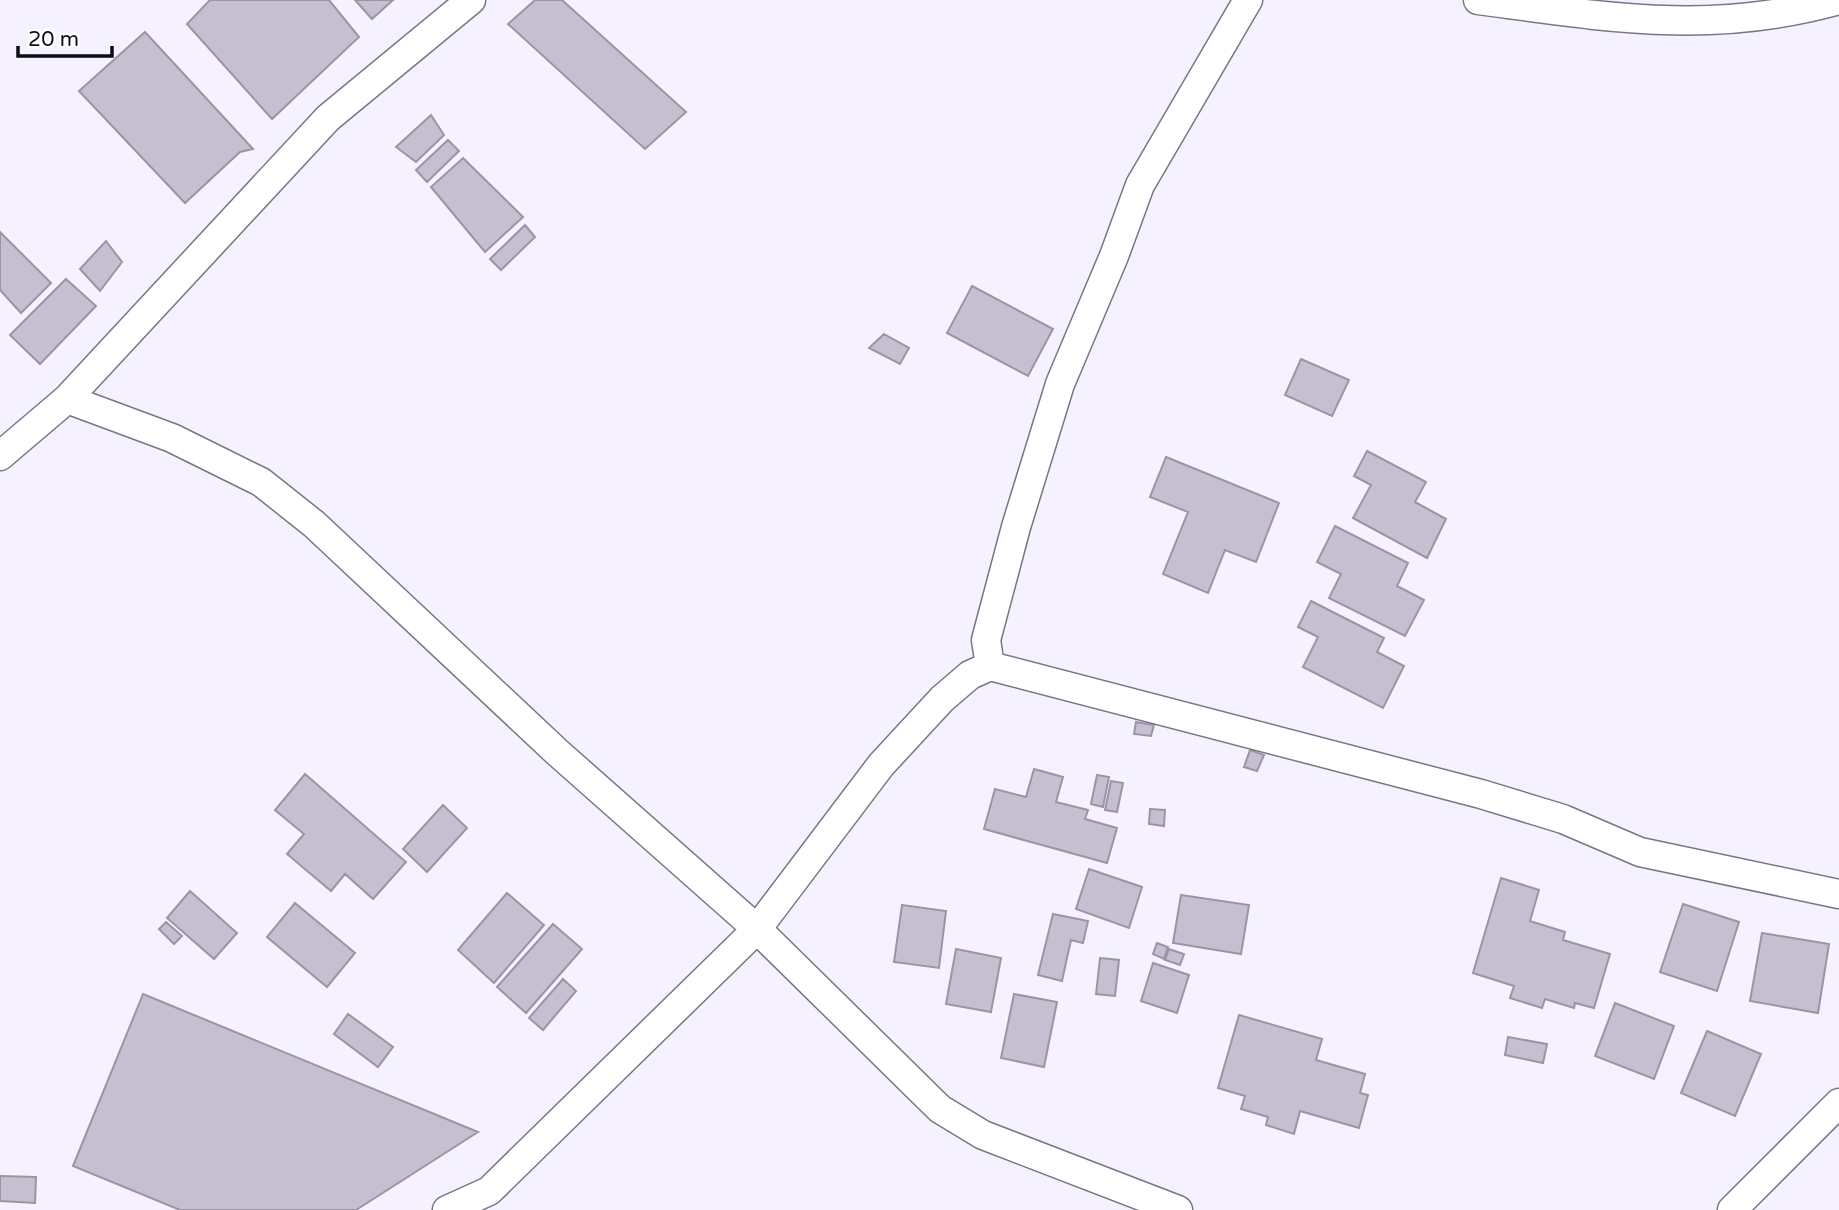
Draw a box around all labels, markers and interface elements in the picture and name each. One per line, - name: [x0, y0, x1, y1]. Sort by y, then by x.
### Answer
- scale bar: [18, 14, 112, 58]
- text: 20 m: [28, 27, 79, 52]

